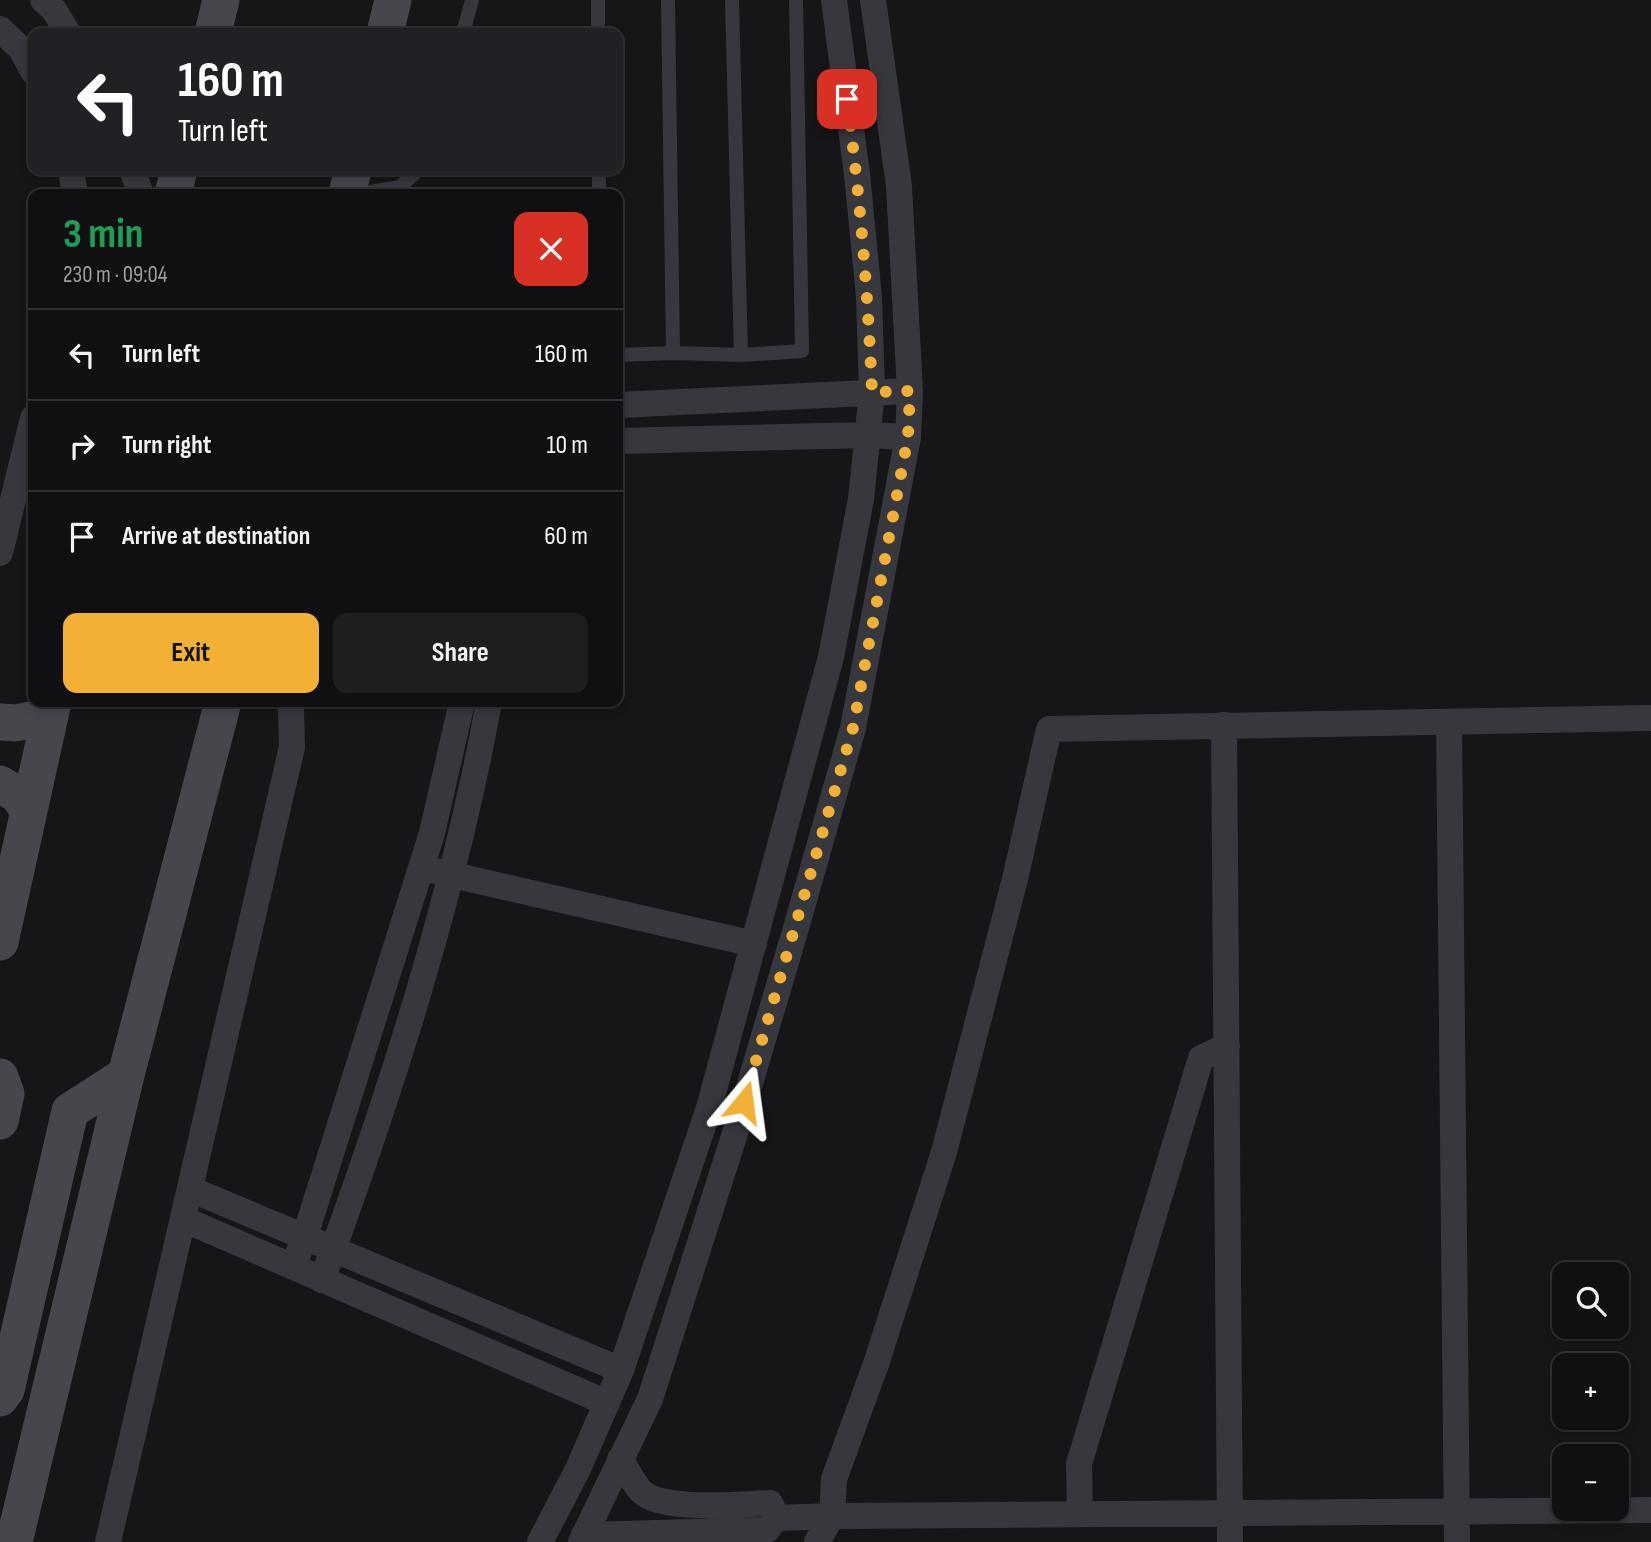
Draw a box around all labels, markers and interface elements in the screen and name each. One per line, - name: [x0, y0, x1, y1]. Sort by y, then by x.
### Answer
- text: 160 m: [178, 52, 284, 111]
- icon: left: [63, 56, 154, 147]
- pin: [817, 69, 877, 129]
- icon: arrive: [828, 80, 866, 118]
- text: Turn left: [178, 112, 268, 151]
- text: 3 min: [63, 209, 143, 260]
- button: close: [514, 212, 588, 286]
- text: 230 m · 09:04: [63, 261, 167, 289]
- icon: left: [63, 336, 101, 374]
- text: Turn left: [122, 339, 200, 370]
- text: 160 m: [535, 339, 588, 370]
- icon: right: [63, 427, 101, 465]
- text: Turn right: [122, 430, 211, 461]
- text: 10 m: [546, 430, 588, 461]
- icon: arrive: [63, 518, 101, 556]
- text: Arrive at destination: [122, 521, 310, 552]
- text: 60 m: [544, 521, 588, 552]
- button: Exit: [63, 613, 319, 693]
- button: Share: [333, 613, 588, 693]
- position arrow: [707, 1065, 781, 1139]
- map controls: [1552, 1262, 1629, 1521]
- button: search: [1552, 1262, 1629, 1339]
- button: +: [1552, 1353, 1629, 1430]
- button: −: [1552, 1444, 1629, 1521]

